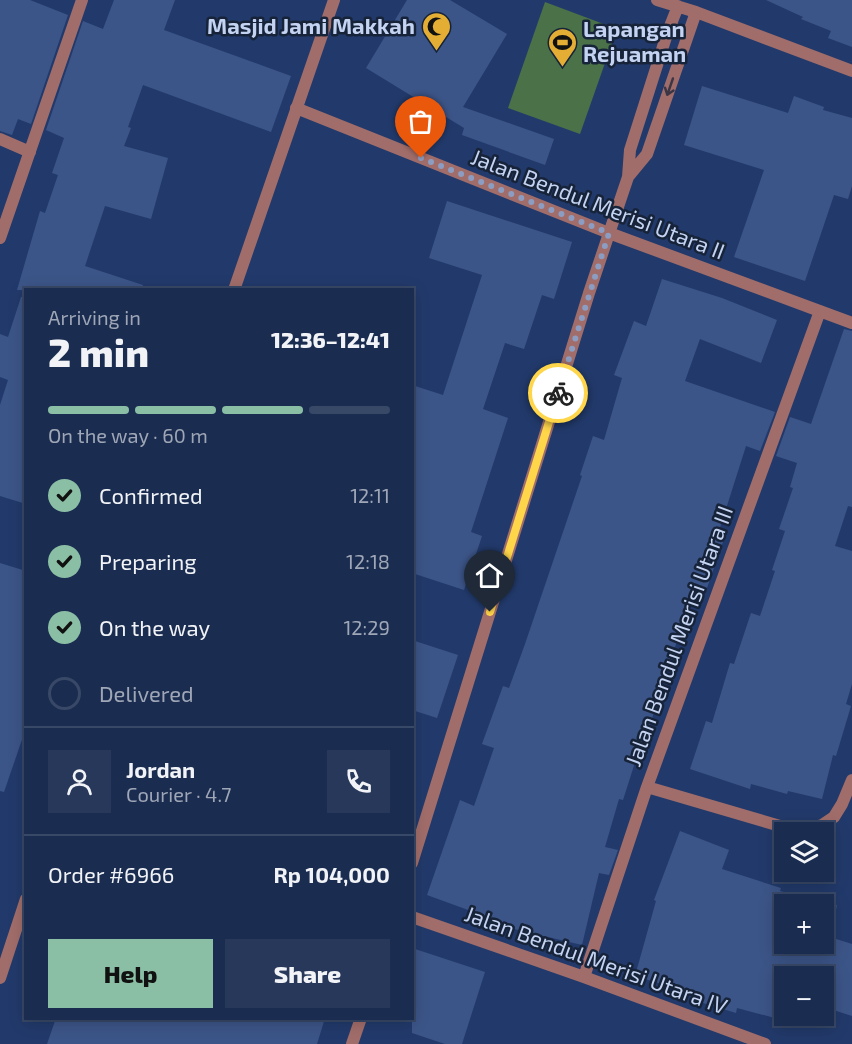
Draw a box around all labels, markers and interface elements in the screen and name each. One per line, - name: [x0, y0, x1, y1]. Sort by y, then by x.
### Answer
- mosque icon: Masjid Jami Makkah: [420, 10, 452, 52]
- place label: Masjid Jami Makkah: [207, 12, 415, 38]
- place label: Lapangan Rejuaman: [583, 15, 686, 66]
- sports icon: Lapangan Rejuaman: [546, 26, 578, 68]
- one-way arrow: [663, 77, 674, 96]
- pin: [395, 96, 446, 158]
- icon: bag: [404, 105, 437, 138]
- street label: Jalan Bendul Merisi Utara II: [468, 143, 729, 263]
- text: Arriving in: [48, 305, 141, 329]
- text: 12:36–12:41: [271, 326, 390, 352]
- text: 2 min: [48, 328, 149, 375]
- courier: [528, 363, 588, 423]
- icon: bike: [542, 377, 575, 410]
- text: On the way · 60 m: [48, 423, 208, 447]
- icon: check: [48, 479, 81, 512]
- text: Confirmed: [99, 482, 203, 508]
- text: 12:11: [350, 483, 390, 507]
- street label: Jalan Bendul Merisi Utara III: [619, 502, 737, 769]
- icon: check: [48, 545, 81, 578]
- text: Preparing: [99, 548, 197, 574]
- text: 12:18: [346, 549, 390, 573]
- pin: [464, 550, 515, 612]
- icon: home: [473, 559, 506, 592]
- icon: check: [48, 611, 81, 644]
- text: On the way: [99, 614, 210, 640]
- text: 12:29: [343, 615, 390, 639]
- text: Delivered: [99, 680, 194, 706]
- button: person: [48, 750, 111, 813]
- button: phone: [327, 750, 390, 813]
- text: Jordan: [126, 756, 195, 782]
- text: Courier · 4.7: [126, 782, 232, 806]
- map controls: [774, 822, 834, 1026]
- button: layers: [774, 822, 834, 882]
- text: Order #6966: [48, 861, 174, 887]
- text: Rp 104,000: [273, 861, 390, 887]
- button: +: [774, 894, 834, 954]
- street label: Jalan Bendul Merisi Utara IV: [462, 899, 732, 1019]
- button: Help: [48, 939, 213, 1008]
- button: Share: [225, 939, 390, 1008]
- button: −: [774, 966, 834, 1026]

